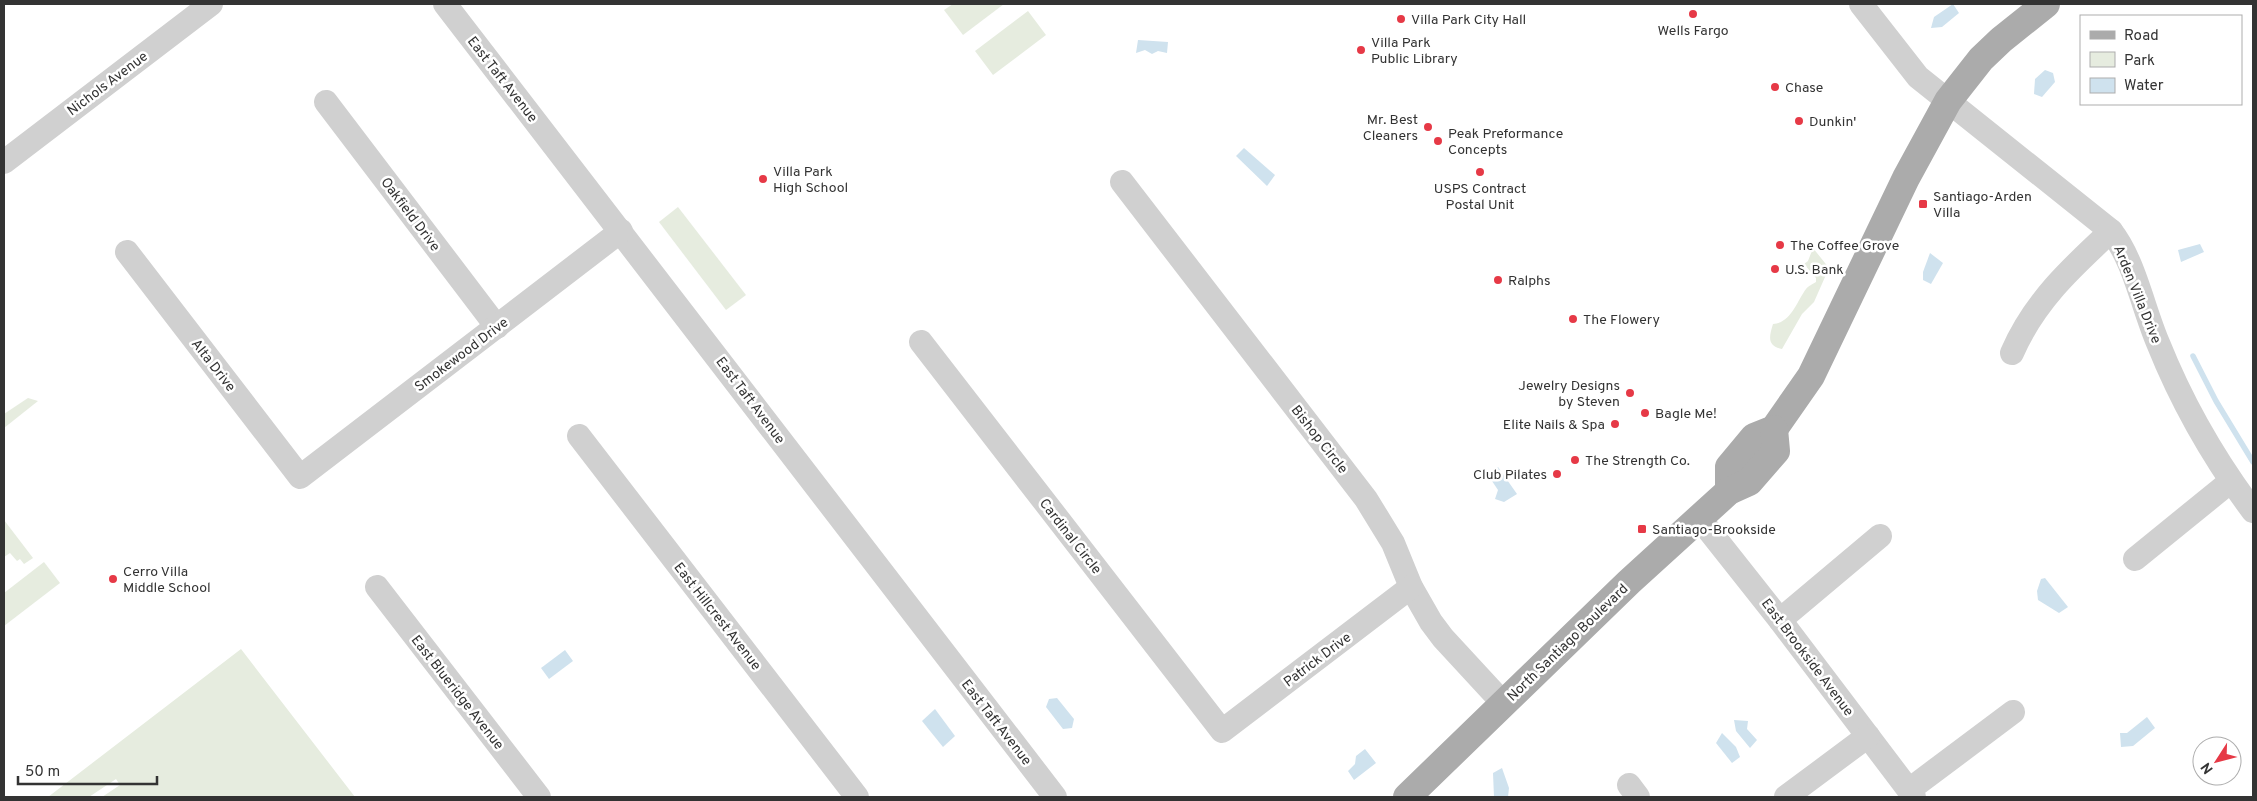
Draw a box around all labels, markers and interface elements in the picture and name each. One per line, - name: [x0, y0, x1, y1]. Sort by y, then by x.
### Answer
- marker: Wells Fargo: [1687, 8, 1699, 20]
- place label: Villa Park City Hall: [1411, 12, 1526, 29]
- marker: Villa Park City Hall: [1395, 13, 1407, 25]
- legend: [2080, 15, 2242, 105]
- place label: Wells Fargo: [1657, 23, 1729, 40]
- text: Road: [2124, 27, 2159, 46]
- street label: East Taft Avenue: [463, 34, 541, 126]
- place label: Villa Park Public Library: [1371, 35, 1458, 68]
- marker: Villa Park Public Library: [1355, 44, 1367, 56]
- street label: Nichols Avenue: [64, 48, 151, 120]
- text: Park: [2124, 52, 2155, 71]
- text: Water: [2124, 77, 2164, 96]
- place label: Chase: [1785, 80, 1823, 97]
- marker: Chase: [1769, 81, 1781, 93]
- place label: Mr. Best Cleaners: [1363, 112, 1418, 145]
- place label: Dunkin': [1809, 114, 1856, 131]
- marker: Dunkin': [1793, 115, 1805, 127]
- marker: Mr. Best Cleaners: [1422, 121, 1434, 133]
- place label: Peak Preformance Concepts: [1448, 126, 1563, 159]
- marker: Peak Preformance Concepts: [1432, 135, 1444, 147]
- place label: Villa Park High School: [773, 164, 848, 197]
- marker: USPS Contract Postal Unit: [1474, 166, 1486, 178]
- marker: Villa Park High School: [757, 173, 769, 185]
- street label: Oakfield Drive: [376, 174, 443, 255]
- place label: USPS Contract Postal Unit: [1434, 181, 1526, 214]
- place label: Santiago-Arden Villa: [1933, 189, 2032, 222]
- marker: Santiago-Arden Villa: [1917, 198, 1929, 210]
- place label: The Coffee Grove: [1790, 238, 1899, 255]
- marker: The Coffee Grove: [1774, 239, 1786, 251]
- street label: Arden Villa Drive: [2109, 243, 2164, 346]
- place label: U.S. Bank: [1785, 262, 1844, 279]
- marker: U.S. Bank: [1769, 263, 1781, 275]
- place label: Ralphs: [1508, 273, 1551, 290]
- marker: Ralphs: [1492, 274, 1504, 286]
- place label: The Flowery: [1583, 312, 1660, 329]
- marker: The Flowery: [1567, 313, 1579, 325]
- street label: Smokewood Drive: [412, 314, 512, 396]
- street label: Alta Drive: [187, 336, 239, 396]
- street label: East Taft Avenue: [712, 354, 788, 448]
- place label: Jewelry Designs by Steven: [1518, 378, 1620, 411]
- marker: Jewelry Designs by Steven: [1624, 387, 1636, 399]
- street label: Bishop Circle: [1287, 402, 1351, 478]
- place label: Bagle Me!: [1655, 406, 1717, 423]
- marker: Bagle Me!: [1639, 407, 1651, 419]
- place label: Elite Nails & Spa: [1503, 417, 1605, 434]
- marker: Elite Nails & Spa: [1609, 418, 1621, 430]
- place label: The Strength Co.: [1585, 453, 1690, 470]
- marker: The Strength Co.: [1569, 454, 1581, 466]
- place label: Club Pilates: [1473, 467, 1547, 484]
- marker: Club Pilates: [1551, 468, 1563, 480]
- street label: Cardinal Circle: [1035, 496, 1105, 578]
- place label: Santiago-Brookside: [1652, 522, 1776, 539]
- marker: Santiago-Brookside: [1636, 523, 1648, 535]
- street label: East Hillcrest Avenue: [669, 560, 764, 674]
- place label: Cerro Villa Middle School: [123, 564, 211, 597]
- marker: Cerro Villa Middle School: [107, 573, 119, 585]
- street label: North Santiago Boulevard: [1504, 581, 1632, 705]
- street label: East Brookside Avenue: [1757, 596, 1857, 720]
- street label: Patrick Drive: [1281, 629, 1355, 691]
- street label: East Blueridge Avenue: [407, 632, 507, 754]
- street label: East Taft Avenue: [957, 677, 1035, 769]
- north arrow: [2192, 736, 2242, 786]
- scale bar: [18, 754, 156, 786]
- text: N: [2198, 759, 2218, 777]
- text: 50 m: [25, 763, 60, 782]

